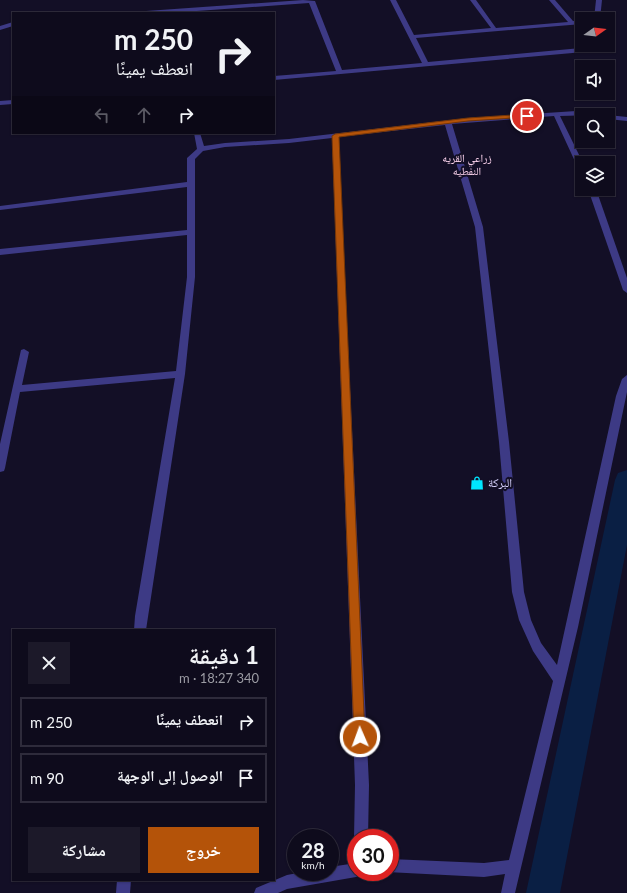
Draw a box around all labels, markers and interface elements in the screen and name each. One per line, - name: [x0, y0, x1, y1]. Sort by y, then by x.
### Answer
- north arrow: [575, 12, 615, 52]
- map controls: [575, 12, 615, 196]
- text: 250 m: [114, 22, 193, 56]
- icon: right: [207, 28, 259, 80]
- text: انعطف يمينًا: [116, 57, 193, 79]
- button: sound: [575, 60, 615, 100]
- pin: [510, 99, 544, 133]
- icon: left: [91, 104, 113, 126]
- icon: ahead: [133, 104, 155, 126]
- icon: right: [175, 104, 197, 126]
- icon: arrive: [516, 105, 538, 127]
- button: search: [575, 108, 615, 148]
- district label: زراعي القريه النفطيه: [442, 151, 492, 177]
- button: layers: [575, 156, 615, 196]
- shop icon: البركة: [469, 475, 485, 491]
- place label: البركة: [488, 475, 512, 490]
- text: 1 دقيقة: [189, 640, 259, 669]
- button: close: [28, 642, 70, 684]
- text: 340 m · 18:27: [179, 670, 259, 686]
- text: انعطف يمينًا: [156, 710, 223, 728]
- icon: right: [235, 711, 257, 733]
- text: 250 m: [30, 713, 72, 731]
- position arrow: [339, 716, 381, 758]
- text: الوصول إلى الوجهة: [117, 766, 223, 784]
- icon: arrive: [235, 767, 257, 789]
- text: 90 m: [30, 769, 64, 787]
- button: مشاركة: [28, 827, 140, 873]
- button: خروج: [148, 827, 259, 873]
- speed limit sign: 30: [347, 829, 399, 881]
- text: 28: [301, 838, 325, 862]
- text: km/h: [301, 859, 325, 871]

